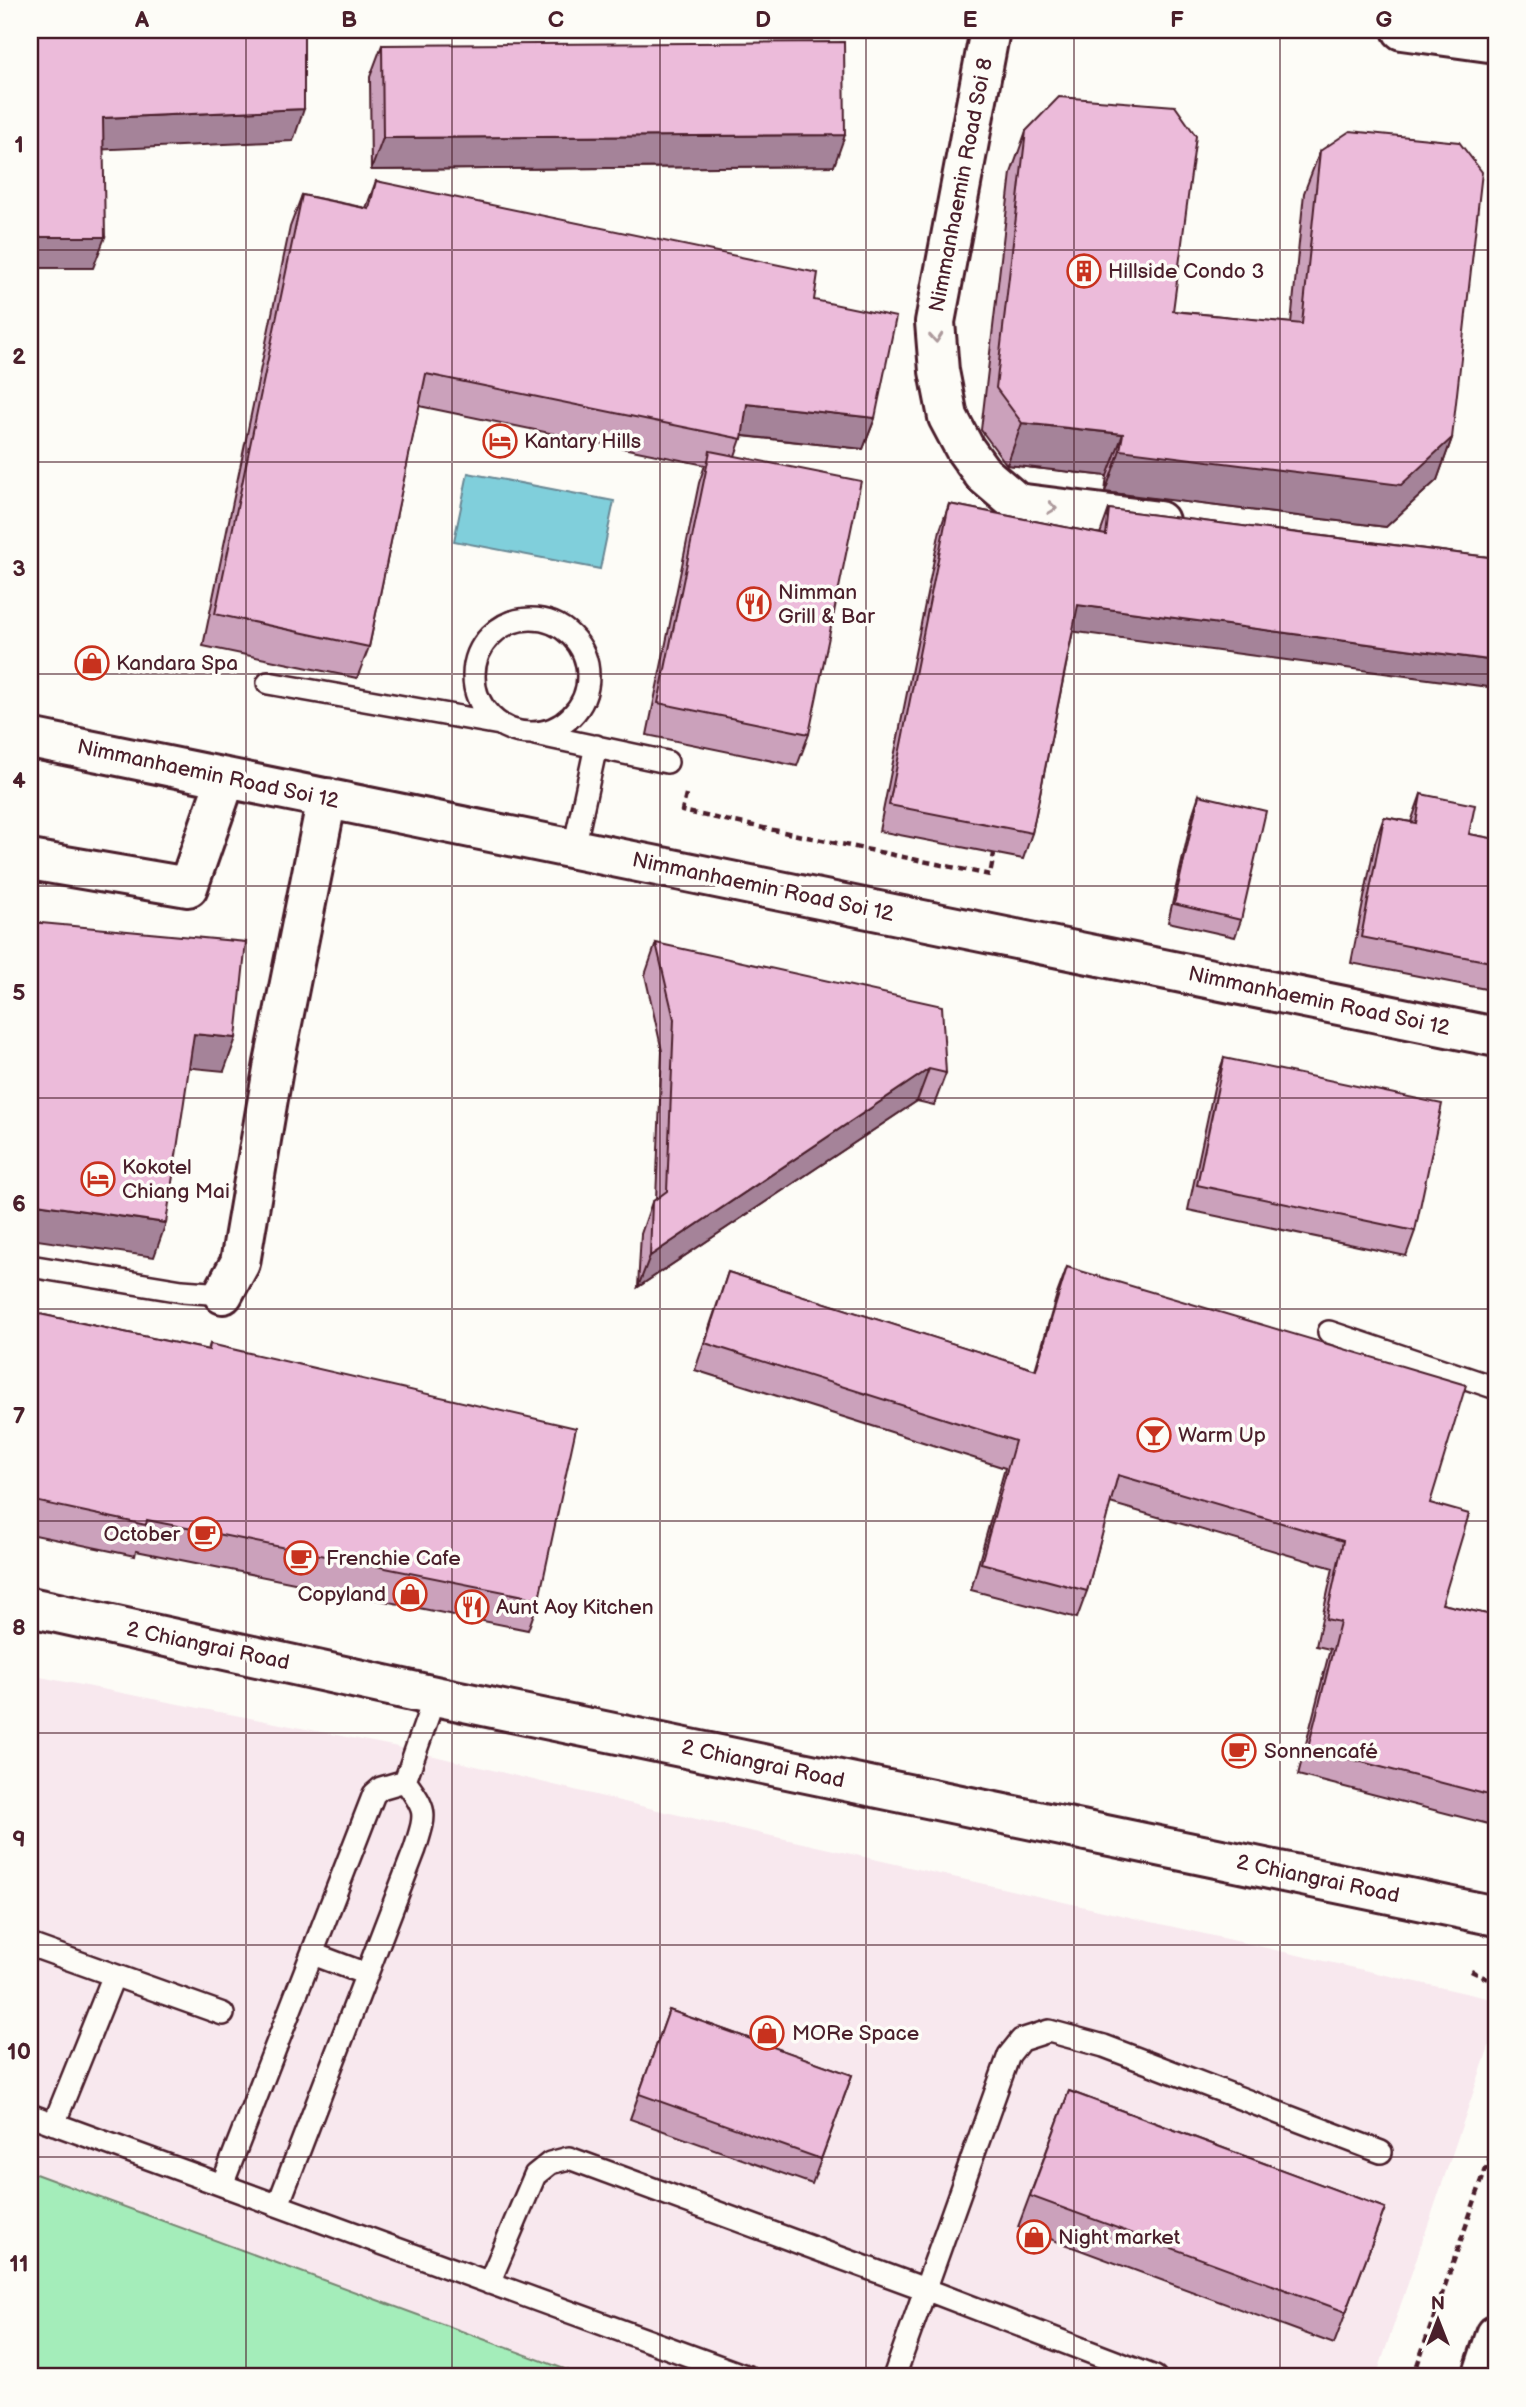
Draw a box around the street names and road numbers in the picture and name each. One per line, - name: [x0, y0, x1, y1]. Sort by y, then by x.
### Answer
- street label: Nimmanhaemin Road Soi 8: [924, 56, 998, 314]
- street label: Nimmanhaemin Road Soi 12: [75, 734, 342, 814]
- street label: Nimmanhaemin Road Soi 12: [630, 847, 897, 927]
- street label: Nimmanhaemin Road Soi 12: [1186, 961, 1453, 1041]
- street label: 2 Chiangrai Road: [124, 1617, 292, 1675]
- street label: 2 Chiangrai Road: [679, 1735, 847, 1793]
- street label: 2 Chiangrai Road: [1234, 1850, 1402, 1908]

